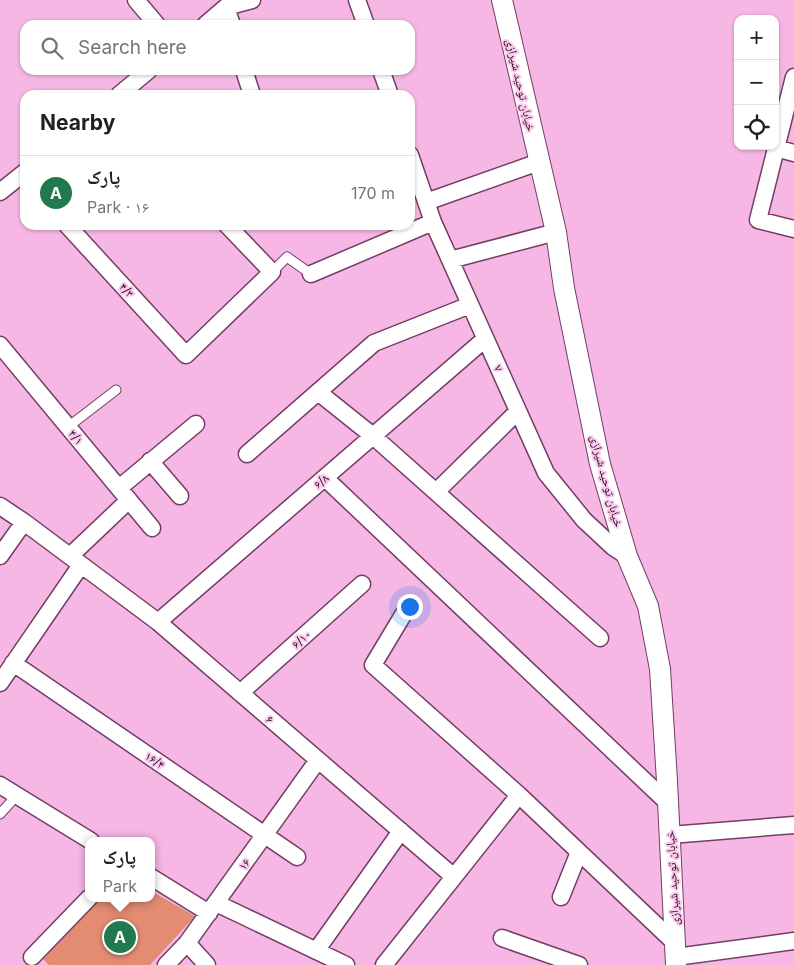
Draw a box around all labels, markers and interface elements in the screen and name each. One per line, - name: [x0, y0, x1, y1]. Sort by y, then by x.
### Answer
- map controls: [734, 15, 779, 150]
- button: +: [734, 15, 779, 60]
- search box: [20, 20, 415, 75]
- icon: search: [38, 34, 66, 62]
- text: Search here: [78, 36, 187, 59]
- street label: خیابان توحید شیرازی: [503, 37, 539, 133]
- button: −: [734, 60, 779, 105]
- button: locate: [734, 105, 779, 150]
- text: Nearby: [40, 110, 115, 135]
- text: پارک: [87, 166, 120, 189]
- text: A: [50, 183, 62, 203]
- text: 170 m: [351, 183, 395, 203]
- text: Park · ۱۶: [87, 197, 149, 217]
- street label: ۴/۳: [116, 279, 138, 301]
- street label: ۷: [491, 362, 507, 374]
- street label: ۴/۱: [65, 426, 87, 448]
- street label: خیابان توحید شیرازی: [587, 433, 627, 529]
- street label: ۶/۸: [310, 470, 332, 492]
- your location: [397, 594, 423, 620]
- street label: ۶/۱۰: [288, 627, 314, 651]
- street label: ۶: [263, 712, 277, 726]
- street label: ۱۶/۴: [142, 748, 168, 772]
- street label: خیابان توحید شیرازی: [662, 830, 682, 926]
- popup: [85, 837, 155, 902]
- text: پارک: [103, 846, 136, 869]
- street label: ۱۶: [235, 855, 253, 873]
- text: Park: [103, 876, 137, 896]
- pin: A: [104, 918, 136, 956]

